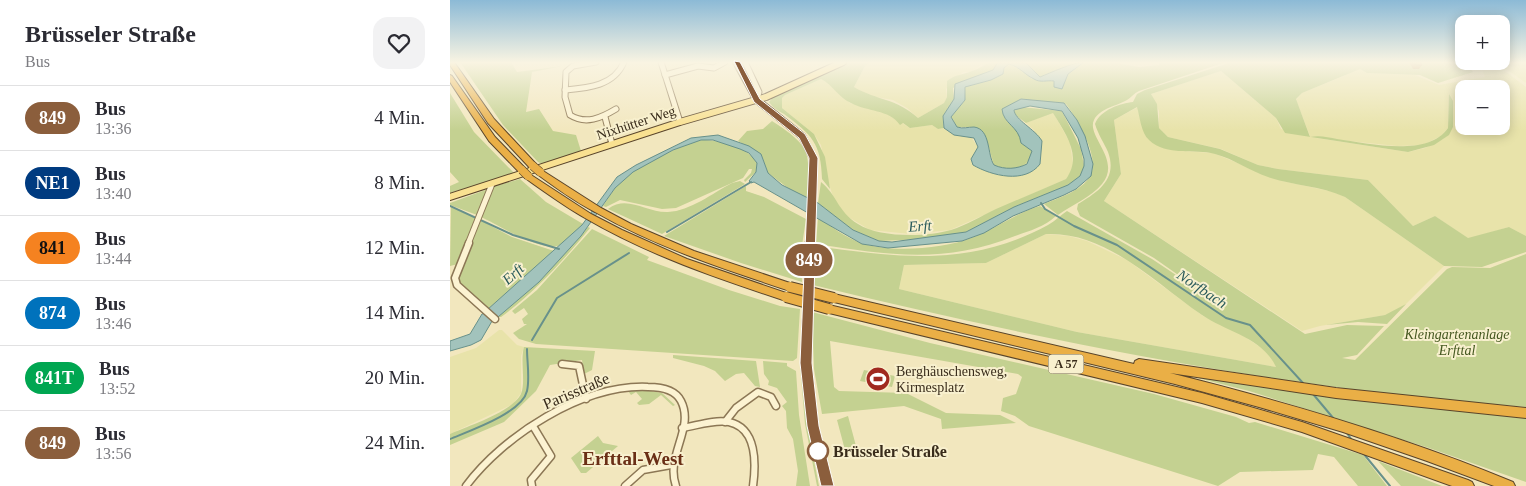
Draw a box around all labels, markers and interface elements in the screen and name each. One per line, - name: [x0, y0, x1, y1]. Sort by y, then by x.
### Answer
- map controls: [1455, 15, 1510, 135]
- button: +: [1455, 15, 1510, 70]
- button: heart: [373, 17, 425, 69]
- text: Brüsseler Straße: [25, 21, 196, 47]
- text: Bus: [25, 53, 50, 70]
- button: −: [1455, 80, 1510, 135]
- text: Bus: [95, 98, 126, 119]
- street label: Nixhütter Weg: [595, 103, 677, 143]
- text: 4 Min.: [374, 107, 425, 128]
- text: 849: [39, 108, 66, 128]
- text: 13:36: [95, 120, 131, 137]
- text: Bus: [95, 163, 126, 184]
- text: 8 Min.: [374, 172, 425, 193]
- text: NE1: [35, 173, 70, 193]
- text: 13:40: [95, 185, 131, 202]
- water label: Erft: [907, 217, 933, 235]
- text: Bus: [95, 228, 126, 249]
- text: 12 Min.: [365, 237, 425, 258]
- text: 841: [39, 238, 66, 258]
- line badge: 849: [780, 244, 838, 276]
- text: 13:44: [95, 250, 131, 267]
- text: 849: [796, 250, 823, 270]
- water label: Erft: [498, 260, 528, 288]
- water label: Norfbach: [1173, 266, 1230, 311]
- text: Bus: [95, 293, 126, 314]
- text: 14 Min.: [365, 302, 425, 323]
- text: 874: [39, 303, 66, 323]
- text: 13:46: [95, 315, 131, 332]
- park label: Kleingartenanlage Erfttal: [1404, 327, 1510, 358]
- road number: A 57: [1048, 354, 1084, 374]
- text: Bus: [99, 358, 130, 379]
- place label: Berghäuschensweg, Kirmesplatz: [896, 364, 1007, 395]
- sports icon: Berghäuschensweg, Kirmesplatz: [865, 366, 891, 392]
- text: 20 Min.: [365, 367, 425, 388]
- text: 841T: [35, 368, 74, 388]
- street label: Parisstraße: [540, 369, 612, 413]
- text: 13:52: [99, 380, 135, 397]
- text: Bus: [95, 423, 126, 444]
- text: 24 Min.: [365, 432, 425, 453]
- text: 849: [39, 433, 66, 453]
- marker: Brüsseler Straße: [807, 440, 829, 462]
- place label: Brüsseler Straße: [833, 443, 947, 460]
- text: 13:56: [95, 445, 131, 462]
- district label: Erfttal-West: [582, 448, 684, 469]

